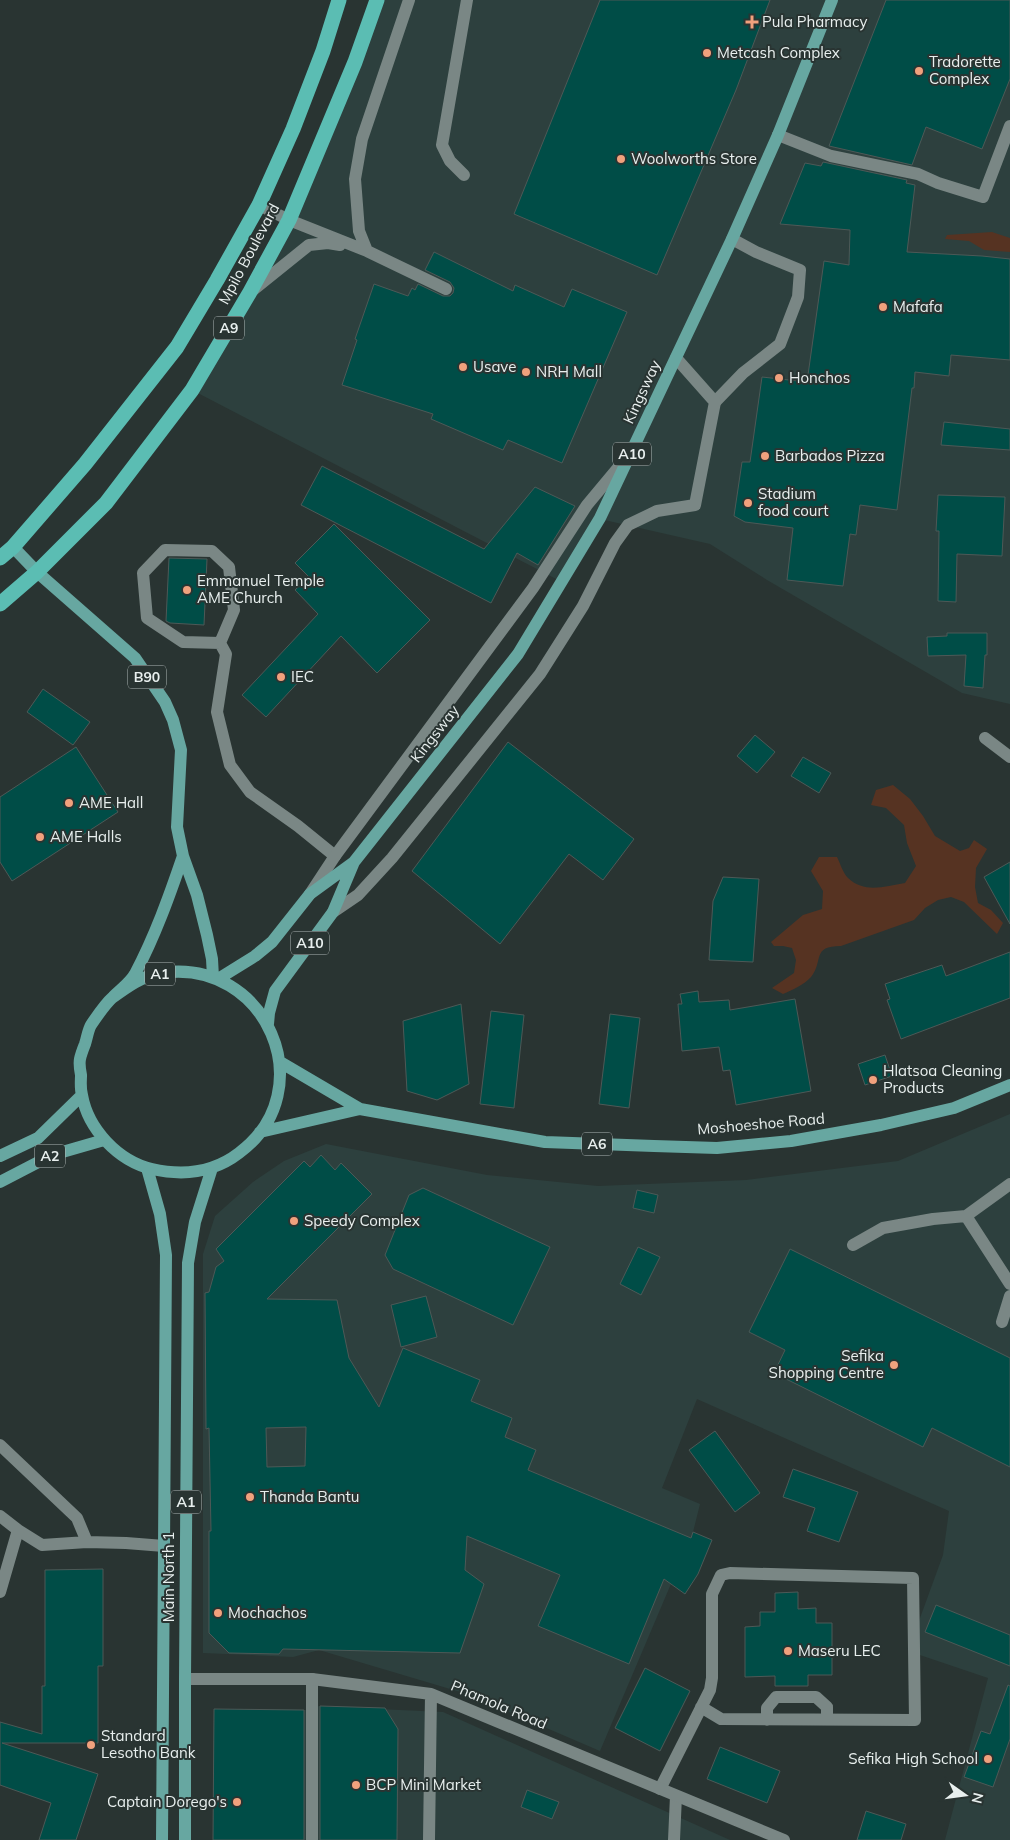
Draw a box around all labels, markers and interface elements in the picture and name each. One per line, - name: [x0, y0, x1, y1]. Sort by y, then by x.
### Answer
- place label: Pula Pharmacy: [762, 12, 867, 31]
- marker: Pula Pharmacy: [746, 16, 758, 28]
- place label: Metcash Complex: [717, 43, 840, 62]
- marker: Metcash Complex: [701, 47, 713, 59]
- place label: Tradorette Complex: [929, 52, 1001, 88]
- marker: Tradorette Complex: [913, 65, 925, 77]
- place label: Woolworths Store: [631, 149, 757, 168]
- marker: Woolworths Store: [615, 153, 627, 165]
- street label: Mpilo Boulevard: [214, 200, 283, 308]
- place label: Mafafa: [893, 297, 943, 316]
- marker: Mafafa: [877, 301, 889, 313]
- road number: A9: [214, 316, 244, 339]
- place label: Usave: [473, 357, 516, 376]
- street label: Kingsway: [619, 357, 665, 427]
- marker: Usave: [457, 361, 469, 373]
- place label: NRH Mall: [536, 362, 602, 381]
- marker: NRH Mall: [520, 366, 532, 378]
- place label: Honchos: [789, 368, 850, 387]
- marker: Honchos: [773, 372, 785, 384]
- road number: A10: [613, 442, 651, 466]
- place label: Barbados Pizza: [775, 446, 884, 465]
- marker: Barbados Pizza: [759, 450, 771, 462]
- place label: Stadium food court: [758, 484, 829, 520]
- marker: Stadium food court: [742, 497, 754, 509]
- place label: Emmanuel Temple AME Church: [197, 571, 324, 607]
- marker: Emmanuel Temple AME Church: [181, 584, 193, 596]
- road number: B90: [128, 666, 166, 689]
- place label: IEC: [291, 667, 314, 686]
- marker: IEC: [275, 671, 287, 683]
- street label: Kingsway: [406, 701, 463, 766]
- place label: AME Hall: [79, 793, 143, 812]
- marker: AME Hall: [63, 797, 75, 809]
- place label: AME Halls: [50, 827, 122, 846]
- marker: AME Halls: [34, 831, 46, 843]
- road number: A10: [291, 931, 329, 954]
- road number: A1: [145, 962, 175, 986]
- place label: Hlatsoa Cleaning Products: [883, 1061, 1002, 1097]
- marker: Hlatsoa Cleaning Products: [867, 1074, 879, 1086]
- street label: Moshoeshoe Road: [696, 1108, 826, 1139]
- road number: A6: [582, 1132, 612, 1156]
- road number: A2: [35, 1144, 65, 1168]
- place label: Speedy Complex: [304, 1211, 420, 1230]
- marker: Speedy Complex: [288, 1215, 300, 1227]
- place label: Sefika Shopping Centre: [769, 1346, 884, 1382]
- marker: Sefika Shopping Centre: [888, 1359, 900, 1371]
- place label: Thanda Bantu: [260, 1487, 359, 1506]
- road number: A1: [171, 1490, 201, 1514]
- marker: Thanda Bantu: [244, 1491, 256, 1503]
- street label: Main North 1: [159, 1532, 178, 1622]
- place label: Mochachos: [228, 1603, 307, 1622]
- marker: Mochachos: [212, 1607, 224, 1619]
- place label: Maseru LEC: [798, 1641, 881, 1660]
- marker: Maseru LEC: [782, 1645, 794, 1657]
- street label: Phamola Road: [448, 1676, 550, 1733]
- place label: Standard Lesotho Bank: [101, 1726, 196, 1762]
- marker: Standard Lesotho Bank: [85, 1739, 97, 1751]
- place label: Sefika High School: [848, 1749, 978, 1768]
- marker: Sefika High School: [982, 1753, 994, 1765]
- north arrow: [940, 1770, 990, 1820]
- place label: BCP Mini Market: [366, 1775, 481, 1794]
- marker: BCP Mini Market: [350, 1779, 362, 1791]
- text: N: [968, 1791, 988, 1805]
- place label: Captain Dorego's: [107, 1792, 227, 1811]
- marker: Captain Dorego's: [231, 1796, 243, 1808]

